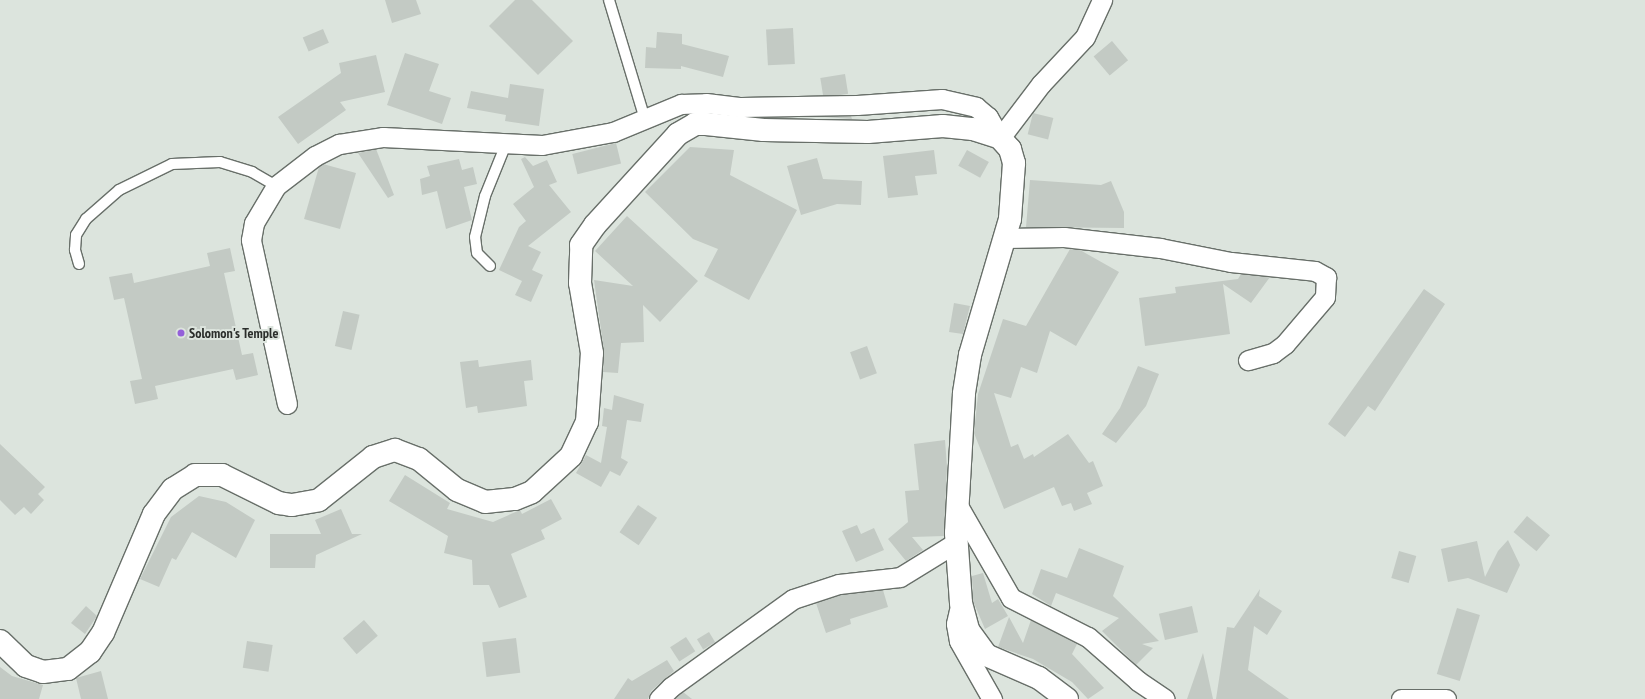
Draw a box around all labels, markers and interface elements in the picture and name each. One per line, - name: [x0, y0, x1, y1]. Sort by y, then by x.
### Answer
- place label: Solomon's Temple: [189, 325, 279, 341]
- marker: Solomon's Temple: [176, 328, 186, 338]

